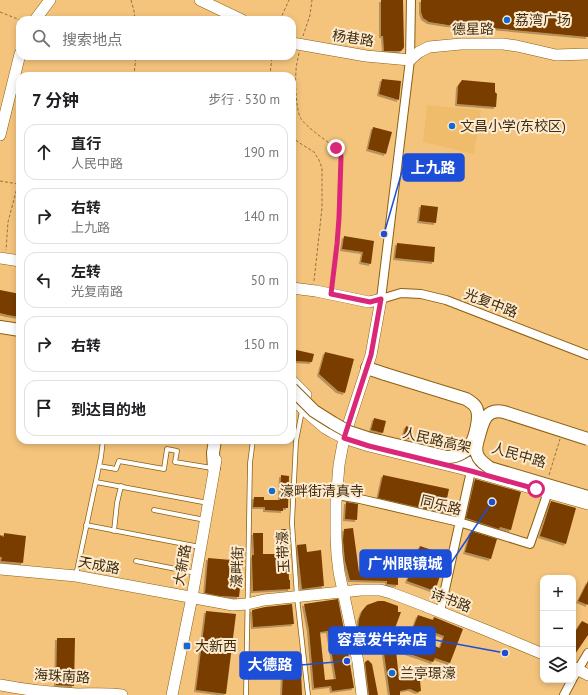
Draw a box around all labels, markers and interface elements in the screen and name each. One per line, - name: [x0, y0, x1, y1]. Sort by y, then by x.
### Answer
- place label: 荔湾广场: [515, 11, 571, 29]
- marker: 荔湾广场: [502, 15, 512, 25]
- search box: [16, 16, 296, 60]
- street label: 德星路: [452, 20, 494, 38]
- street label: 杨巷路: [331, 26, 375, 50]
- icon: search: [30, 27, 52, 49]
- text: 搜索地点: [62, 30, 122, 49]
- text: 7 分钟: [32, 89, 79, 111]
- text: 步行 · 530 m: [208, 91, 280, 108]
- place label: 文昌小学(东校区): [460, 117, 566, 135]
- marker: 文昌小学(东校区): [447, 121, 457, 131]
- text: 直行: [71, 134, 101, 153]
- route end: [327, 139, 345, 157]
- icon: ahead: [33, 141, 55, 163]
- text: 190 m: [244, 144, 279, 161]
- callout: 上九路: [403, 154, 464, 181]
- text: 人民中路: [71, 155, 123, 172]
- text: 上九路: [410, 158, 456, 177]
- text: 右转: [71, 198, 101, 217]
- icon: right: [33, 205, 55, 227]
- text: 140 m: [244, 208, 279, 225]
- text: 上九路: [71, 219, 110, 236]
- text: 左转: [71, 262, 101, 281]
- icon: left: [33, 269, 55, 291]
- text: 50 m: [251, 272, 279, 289]
- text: 光复南路: [71, 283, 123, 300]
- street label: 光复中路: [462, 285, 520, 321]
- icon: right: [33, 333, 55, 355]
- text: 右转: [71, 336, 101, 355]
- text: 150 m: [244, 336, 279, 353]
- icon: arrive: [33, 397, 55, 419]
- text: 到达目的地: [71, 400, 146, 419]
- street label: 人民路高架: [401, 423, 473, 457]
- street label: 人民中路: [490, 439, 548, 471]
- route start: [527, 480, 545, 498]
- place label: 濠畔街清真寺: [280, 482, 364, 500]
- marker: 濠畔街清真寺: [267, 486, 277, 496]
- street label: 同乐路: [418, 491, 464, 519]
- street label: 玉带濠: [273, 531, 293, 573]
- street label: 大新路: [169, 543, 195, 587]
- street label: 濠畔街: [227, 546, 247, 588]
- callout: 广州眼镜城: [360, 550, 451, 577]
- street label: 天成路: [77, 552, 121, 578]
- text: 广州眼镜城: [367, 554, 443, 573]
- map controls: [540, 575, 576, 683]
- button: +: [540, 575, 576, 611]
- street label: 诗书路: [428, 584, 474, 616]
- button: −: [540, 611, 576, 647]
- callout: 容意发牛杂店: [329, 627, 435, 654]
- text: 容意发牛杂店: [337, 630, 427, 649]
- place label: 大新西: [195, 637, 237, 655]
- marker: 大新西: [182, 641, 192, 651]
- button: layers: [540, 647, 576, 683]
- callout: 大德路: [240, 652, 301, 679]
- text: 大德路: [247, 655, 293, 674]
- place label: 兰亭璟濠: [400, 664, 456, 682]
- street label: 海珠南路: [34, 666, 90, 686]
- marker: 兰亭璟濠: [387, 668, 397, 678]

